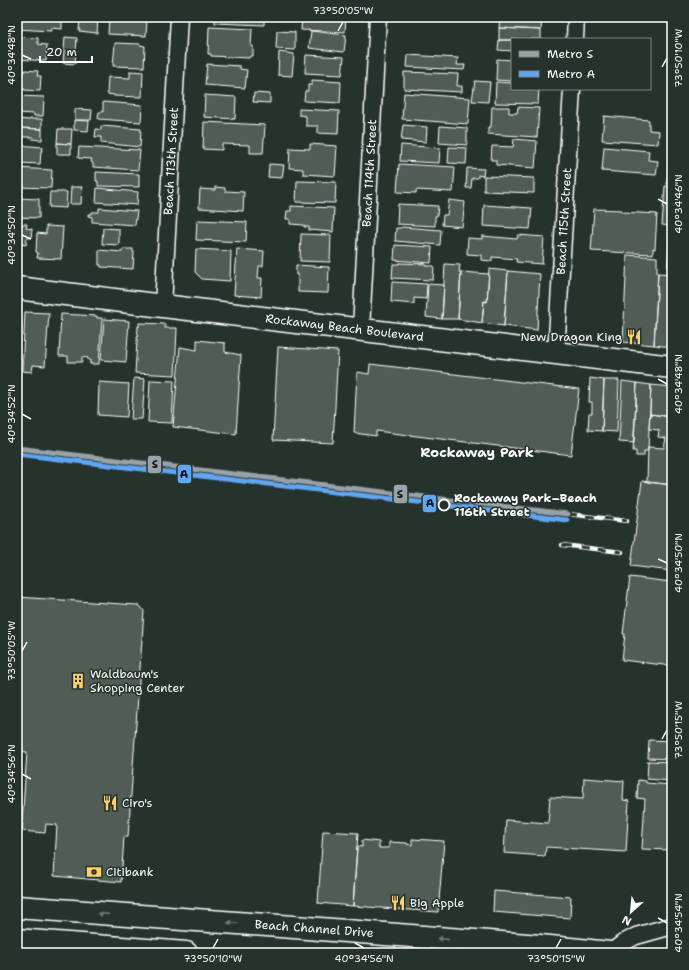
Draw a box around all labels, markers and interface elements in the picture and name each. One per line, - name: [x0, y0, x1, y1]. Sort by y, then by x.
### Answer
- text: 73°50'05"W: [313, 4, 374, 17]
- text: 40°34'48"N: [5, 25, 18, 85]
- text: 73°50'10"W: [672, 28, 685, 87]
- scale bar: [40, 38, 92, 64]
- legend: [511, 38, 651, 90]
- text: 20 m: [46, 44, 77, 60]
- text: Metro S: [547, 46, 594, 62]
- text: Metro A: [547, 66, 596, 82]
- street label: Beach 113th Street: [160, 107, 182, 215]
- street label: Beach 114th Street: [359, 119, 380, 228]
- street label: Beach 115th Street: [553, 167, 575, 275]
- text: 40°34'46"N: [672, 174, 685, 234]
- text: 40°34'50"N: [5, 205, 18, 265]
- street label: Rockaway Beach Boulevard: [264, 310, 425, 345]
- restaurant icon: New Dragon King: [625, 328, 643, 346]
- place label: New Dragon King: [520, 329, 622, 345]
- text: 40°34'48"N: [672, 354, 685, 414]
- text: 40°34'52"N: [5, 384, 18, 444]
- district label: Rockaway Park: [420, 443, 534, 461]
- line badge: S: [147, 455, 162, 474]
- text: S: [152, 457, 158, 472]
- line badge: A: [177, 464, 192, 484]
- text: A: [180, 467, 189, 482]
- line badge: S: [393, 484, 408, 504]
- text: S: [397, 487, 403, 502]
- place label: Rockaway Park–Beach 116th Street: [454, 490, 597, 520]
- line badge: A: [422, 494, 437, 513]
- text: A: [426, 496, 435, 511]
- marker: Rockaway Park–Beach 116th Street: [437, 498, 451, 512]
- text: 40°34'50"N: [672, 533, 685, 593]
- text: 73°50'05"W: [5, 620, 18, 681]
- place label: Waldbaum's Shopping Center: [90, 666, 185, 696]
- building icon: Waldbaum's Shopping Center: [69, 672, 87, 690]
- text: 73°50'15"W: [672, 701, 685, 759]
- text: 40°34'56"N: [5, 744, 18, 804]
- restaurant icon: Ciro's: [101, 794, 119, 812]
- place label: Ciro's: [122, 795, 152, 811]
- bank icon: Citibank: [85, 863, 103, 881]
- place label: Citibank: [106, 864, 154, 880]
- north arrow: [611, 892, 651, 932]
- text: 40°34'54"N: [672, 893, 685, 953]
- restaurant icon: Big Apple: [389, 894, 407, 912]
- place label: Big Apple: [410, 895, 465, 911]
- one-way arrow: [97, 910, 110, 917]
- text: N: [619, 912, 634, 929]
- street label: Beach Channel Drive: [254, 916, 374, 941]
- one-way arrow: [227, 920, 239, 927]
- one-way arrow: [437, 936, 449, 942]
- text: 73°50'10"W: [184, 952, 243, 965]
- text: 40°34'56"N: [334, 952, 394, 965]
- text: 73°50'15"W: [527, 952, 585, 965]

